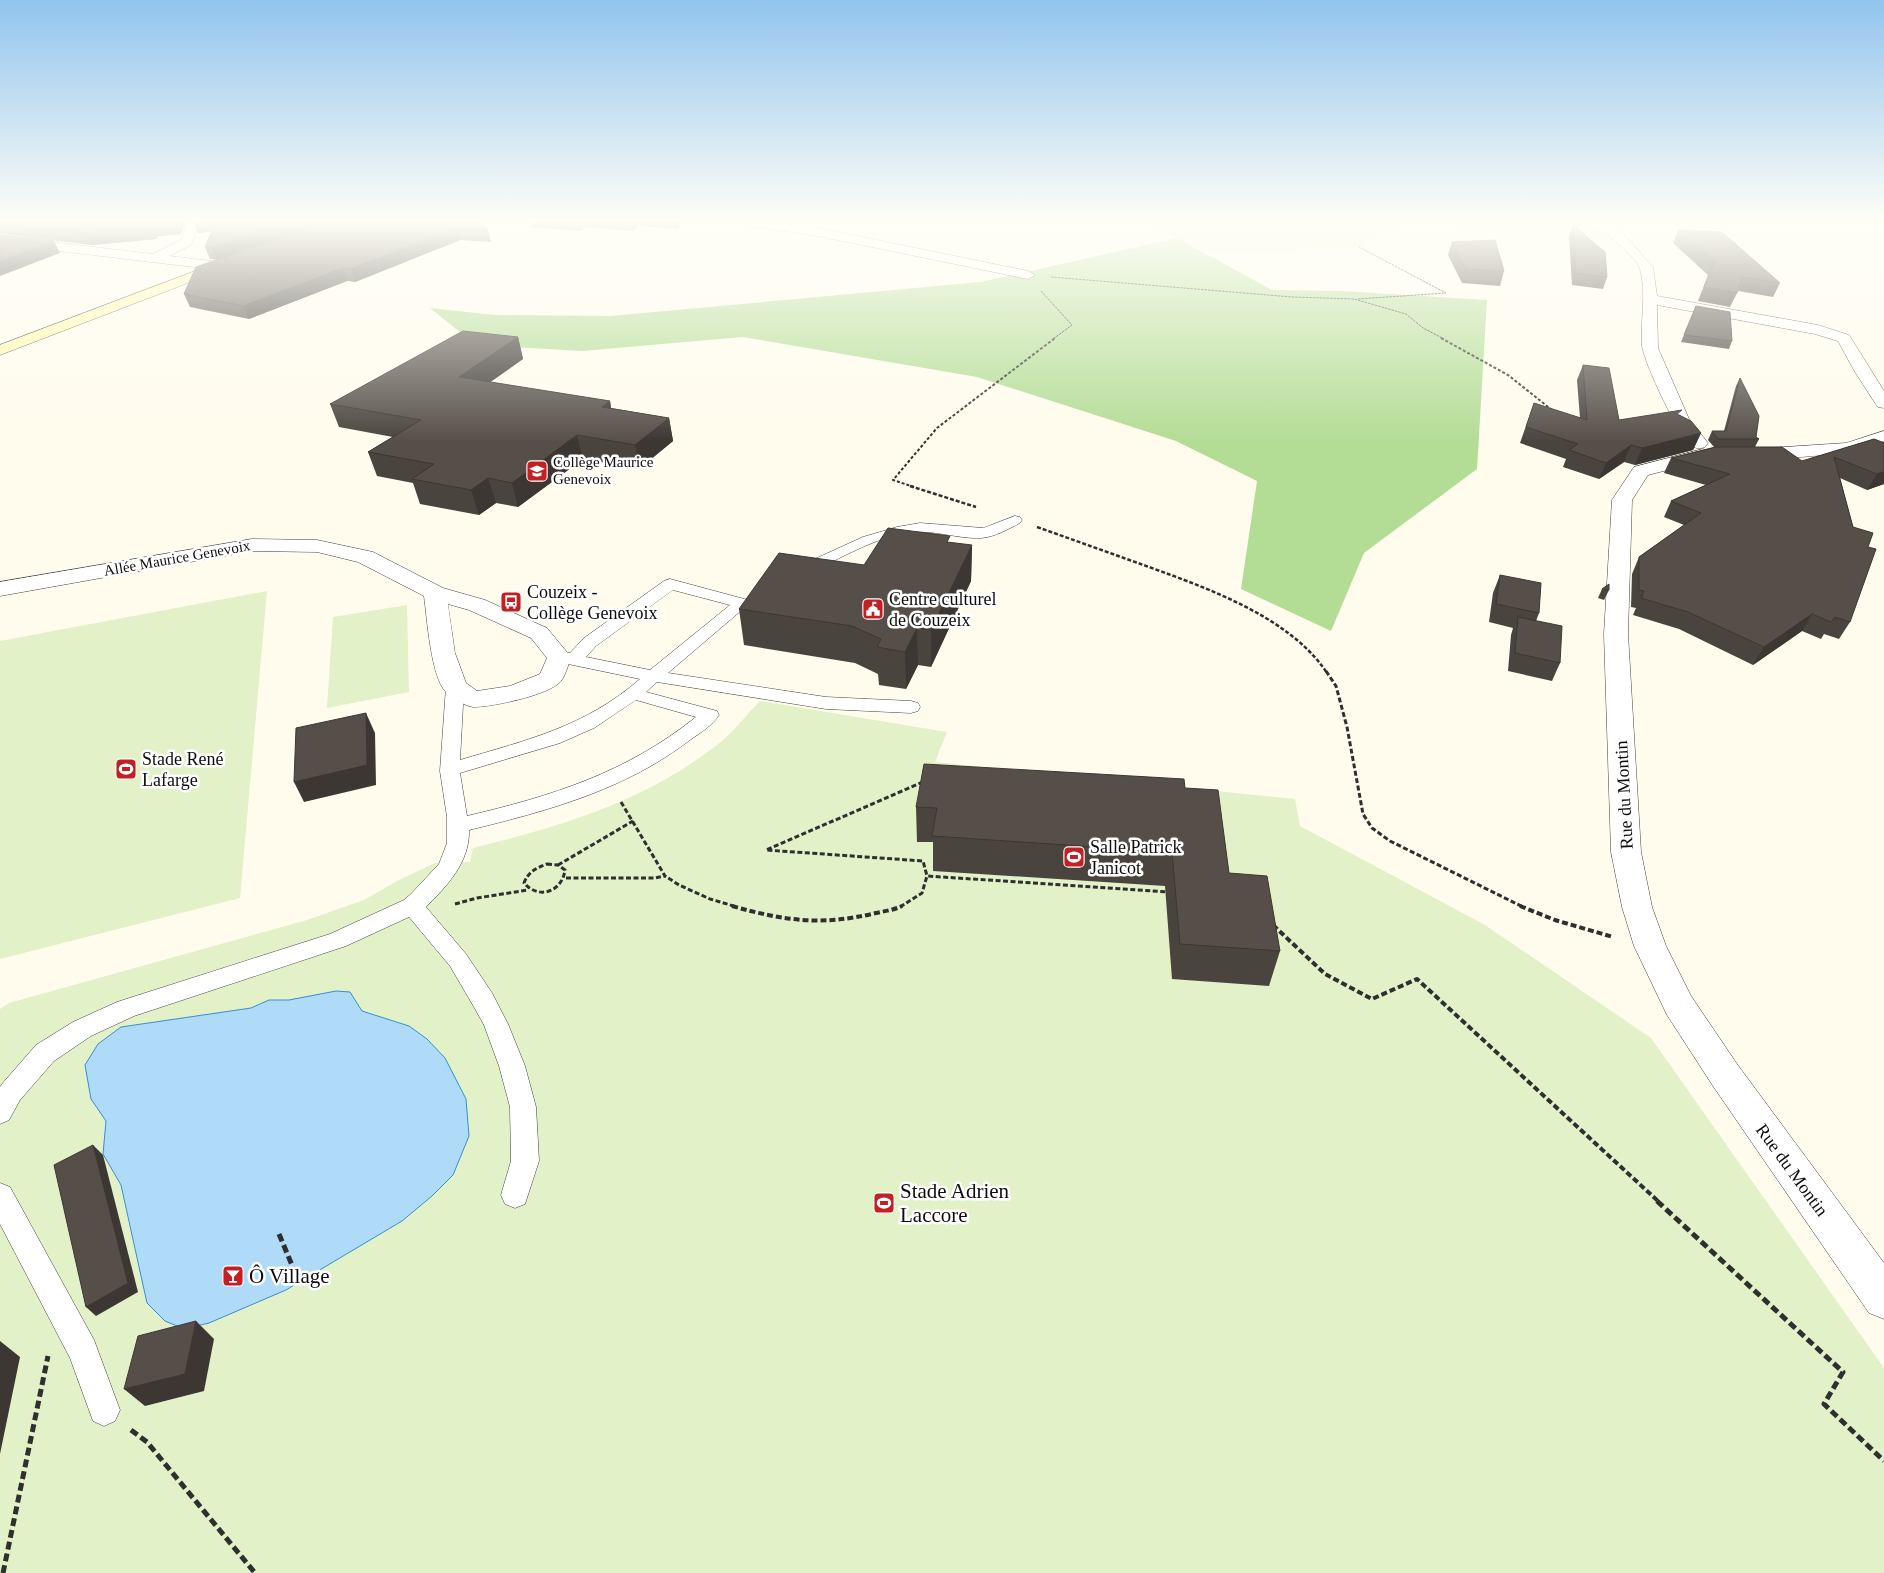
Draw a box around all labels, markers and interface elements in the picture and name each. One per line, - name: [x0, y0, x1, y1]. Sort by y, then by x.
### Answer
- place label: Collège Maurice Genevoix: [553, 454, 654, 487]
- school or university icon: Collège Maurice Genevoix: [525, 459, 549, 483]
- street label: Allée Maurice Genevoix: [103, 537, 252, 579]
- place label: Couzeix - Collège Genevoix: [527, 582, 657, 623]
- place label: Centre culturel de Couzeix: [889, 589, 996, 630]
- bus stop icon: Couzeix - Collège Genevoix: [499, 590, 523, 614]
- public building icon: Centre culturel de Couzeix: [861, 597, 885, 621]
- street label: Rue du Montin: [1611, 740, 1637, 850]
- place label: Stade René Lafarge: [142, 749, 223, 790]
- sports icon: Stade René Lafarge: [114, 757, 138, 781]
- place label: Salle Patrick Janicot: [1090, 837, 1181, 878]
- sports icon: Salle Patrick Janicot: [1062, 845, 1086, 869]
- street label: Rue du Montin: [1752, 1120, 1832, 1220]
- place label: Stade Adrien Laccore: [900, 1179, 1010, 1227]
- sports icon: Stade Adrien Laccore: [872, 1191, 896, 1215]
- bar icon: Ô Village: [221, 1264, 245, 1288]
- place label: Ô Village: [249, 1264, 330, 1288]

